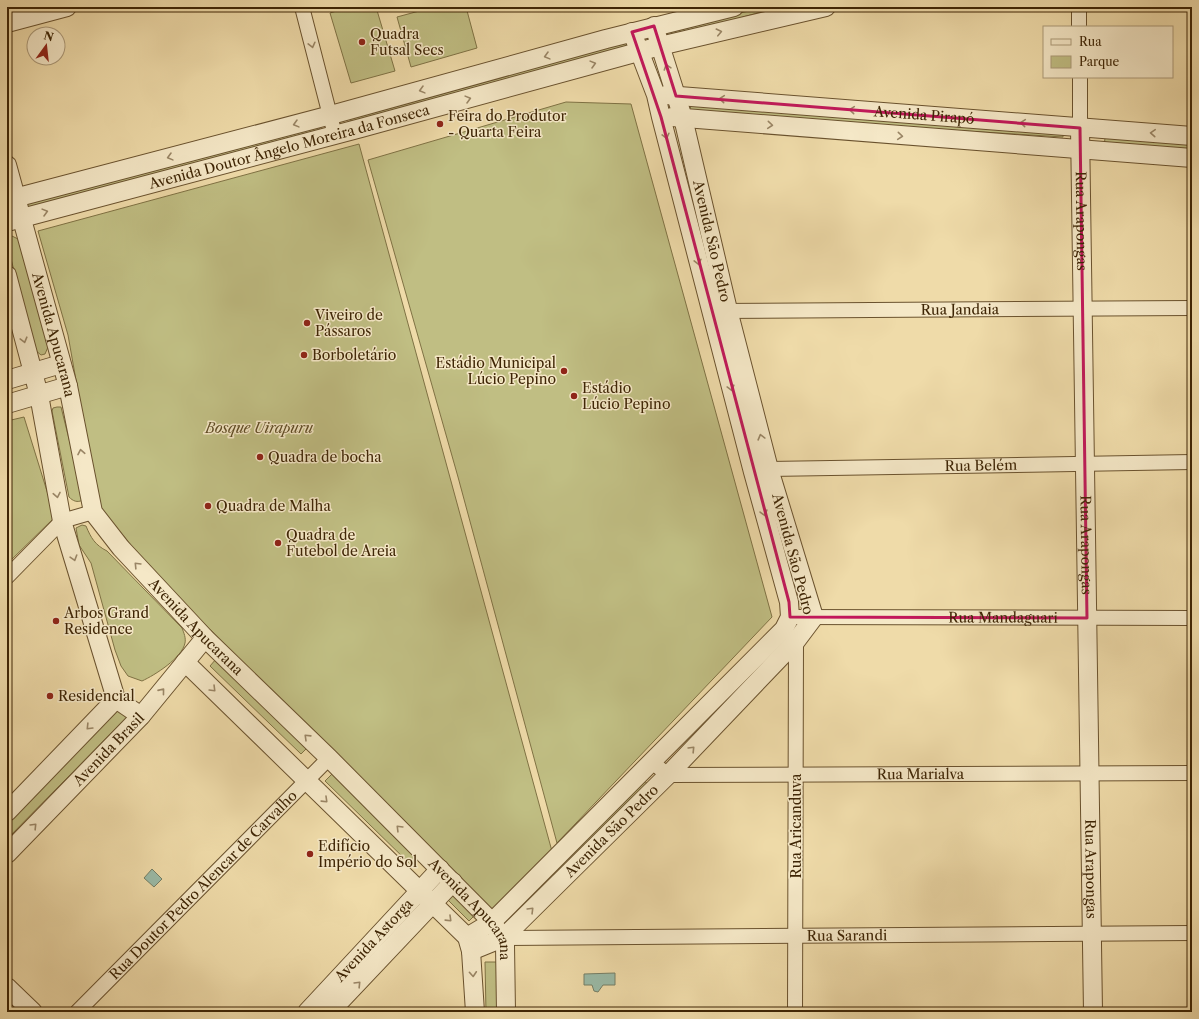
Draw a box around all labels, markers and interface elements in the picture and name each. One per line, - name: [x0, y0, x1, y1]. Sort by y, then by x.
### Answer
- place label: Quadra Futsal Secs: [370, 25, 444, 59]
- north arrow: [26, 26, 66, 66]
- legend: [1043, 26, 1173, 78]
- text: N: [42, 28, 55, 44]
- one-way arrow: [716, 29, 722, 37]
- text: Rua: [1079, 34, 1102, 49]
- marker: Quadra Futsal Secs: [357, 37, 367, 47]
- one-way arrow: [307, 42, 315, 48]
- one-way arrow: [544, 51, 550, 59]
- text: Parque: [1079, 54, 1120, 69]
- one-way arrow: [589, 60, 596, 69]
- one-way arrow: [663, 63, 672, 70]
- one-way arrow: [418, 85, 425, 94]
- one-way arrow: [464, 95, 471, 104]
- one-way arrow: [719, 95, 725, 104]
- street label: Avenida Doutor Ângelo Moreira da Fonseca: [146, 100, 432, 193]
- street label: Avenida Pirapó: [872, 102, 975, 128]
- one-way arrow: [849, 105, 855, 114]
- place label: Feira do Produtor - Quarta Feira: [448, 107, 566, 141]
- marker: Feira do Produtor - Quarta Feira: [435, 119, 445, 129]
- one-way arrow: [1020, 119, 1026, 128]
- one-way arrow: [293, 120, 299, 128]
- one-way arrow: [767, 120, 773, 129]
- one-way arrow: [1150, 129, 1156, 138]
- one-way arrow: [897, 131, 903, 140]
- one-way arrow: [662, 133, 670, 139]
- one-way arrow: [167, 152, 174, 161]
- street label: Rua Arapongas: [1072, 171, 1091, 271]
- street label: Avenida São Pedro: [689, 177, 735, 304]
- one-way arrow: [41, 208, 48, 217]
- one-way arrow: [693, 258, 702, 265]
- street label: Avenida Apucarana: [28, 269, 79, 399]
- street label: Rua Jandaia: [921, 300, 1000, 319]
- place label: Viveiro de Pássaros: [314, 306, 383, 340]
- marker: Viveiro de Pássaros: [302, 318, 312, 328]
- one-way arrow: [19, 337, 28, 344]
- place label: Borboletário: [312, 346, 396, 364]
- marker: Borboletário: [299, 350, 309, 360]
- place label: Estádio Municipal Lúcio Pepino: [436, 354, 556, 388]
- marker: Estádio Municipal Lúcio Pepino: [559, 366, 569, 376]
- place label: Estádio Lúcio Pepino: [582, 379, 670, 413]
- one-way arrow: [726, 384, 734, 391]
- marker: Estádio Lúcio Pepino: [569, 391, 579, 401]
- park label: Bosque Uirapuru: [204, 419, 314, 437]
- one-way arrow: [757, 433, 766, 440]
- one-way arrow: [78, 448, 86, 455]
- place label: Quadra de bocha: [268, 448, 382, 466]
- marker: Quadra de bocha: [255, 452, 265, 462]
- street label: Rua Belém: [945, 456, 1017, 475]
- one-way arrow: [53, 491, 61, 498]
- street label: Avenida São Pedro: [768, 491, 818, 617]
- street label: Rua Arapongas: [1076, 495, 1096, 595]
- place label: Quadra de Malha: [216, 497, 331, 515]
- marker: Quadra de Malha: [203, 501, 213, 511]
- one-way arrow: [759, 509, 768, 516]
- place label: Quadra de Futebol de Areia: [286, 526, 397, 560]
- marker: Quadra de Futebol de Areia: [273, 538, 283, 548]
- one-way arrow: [69, 555, 78, 562]
- one-way arrow: [135, 562, 142, 569]
- street label: Avenida Apucarana: [144, 574, 247, 679]
- place label: Arbos Grand Residence: [63, 604, 149, 638]
- street label: Rua Mandaguari: [948, 608, 1058, 627]
- marker: Arbos Grand Residence: [51, 616, 61, 626]
- one-way arrow: [208, 684, 216, 692]
- place label: Residencial: [58, 687, 135, 705]
- one-way arrow: [157, 688, 164, 695]
- marker: Residencial: [45, 691, 55, 701]
- street label: Avenida Brasil: [69, 709, 148, 790]
- one-way arrow: [86, 722, 94, 730]
- one-way arrow: [304, 734, 312, 742]
- one-way arrow: [687, 746, 695, 754]
- street label: Rua Marialva: [877, 765, 965, 783]
- street label: Rua Aricanduva: [787, 773, 805, 878]
- street label: Avenida São Pedro: [560, 781, 662, 882]
- street label: Rua Doutor Pedro Alencar de Carvalho: [105, 786, 301, 983]
- one-way arrow: [320, 795, 328, 803]
- street label: Rua Arapongas: [1081, 819, 1101, 919]
- one-way arrow: [29, 823, 37, 831]
- one-way arrow: [396, 825, 404, 833]
- place label: Edifício Império do Sol: [318, 837, 417, 871]
- marker: Edifício Império do Sol: [305, 849, 315, 859]
- street label: Avenida Apucarana: [424, 854, 514, 961]
- street label: Avenida Astorga: [330, 894, 417, 986]
- one-way arrow: [526, 907, 534, 915]
- one-way arrow: [444, 914, 452, 922]
- street label: Rua Sarandi: [807, 926, 887, 945]
- one-way arrow: [468, 971, 477, 977]
- one-way arrow: [353, 981, 360, 989]

